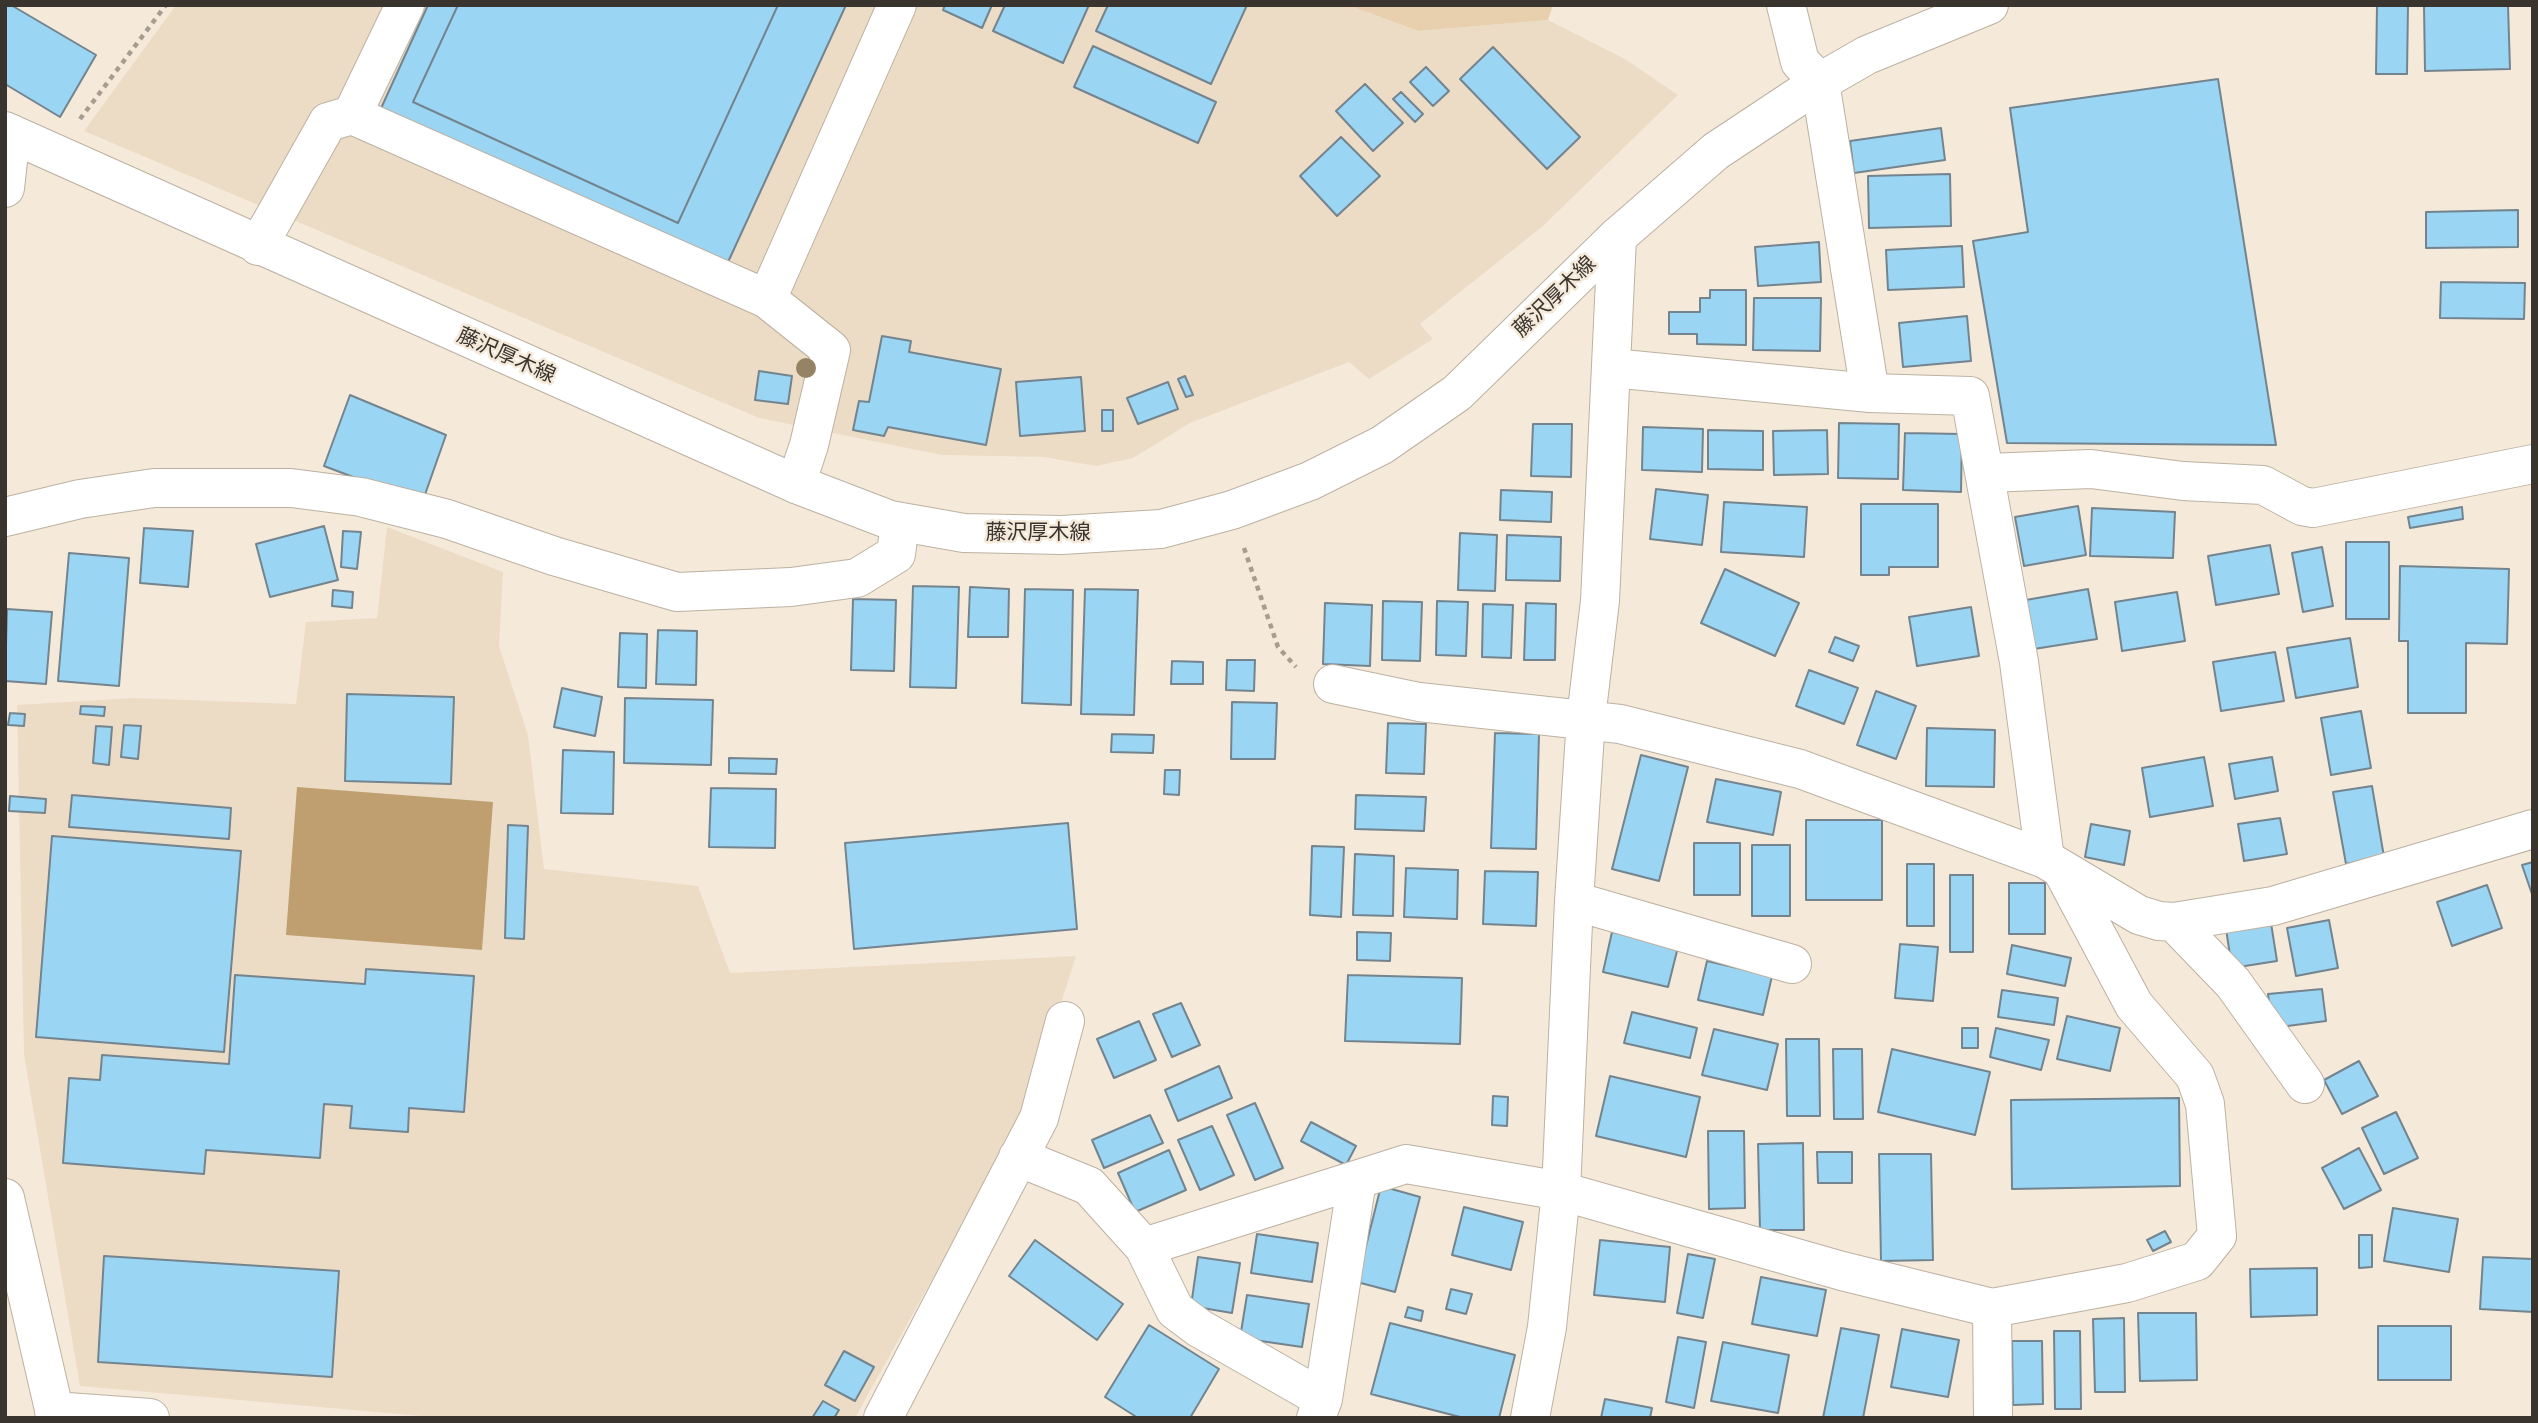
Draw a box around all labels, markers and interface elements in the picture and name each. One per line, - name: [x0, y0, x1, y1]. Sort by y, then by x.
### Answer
- street label: 藤沢厚木線: [1508, 251, 1602, 343]
- street label: 藤沢厚木線: [453, 323, 559, 389]
- street label: 藤沢厚木線: [986, 520, 1090, 546]

